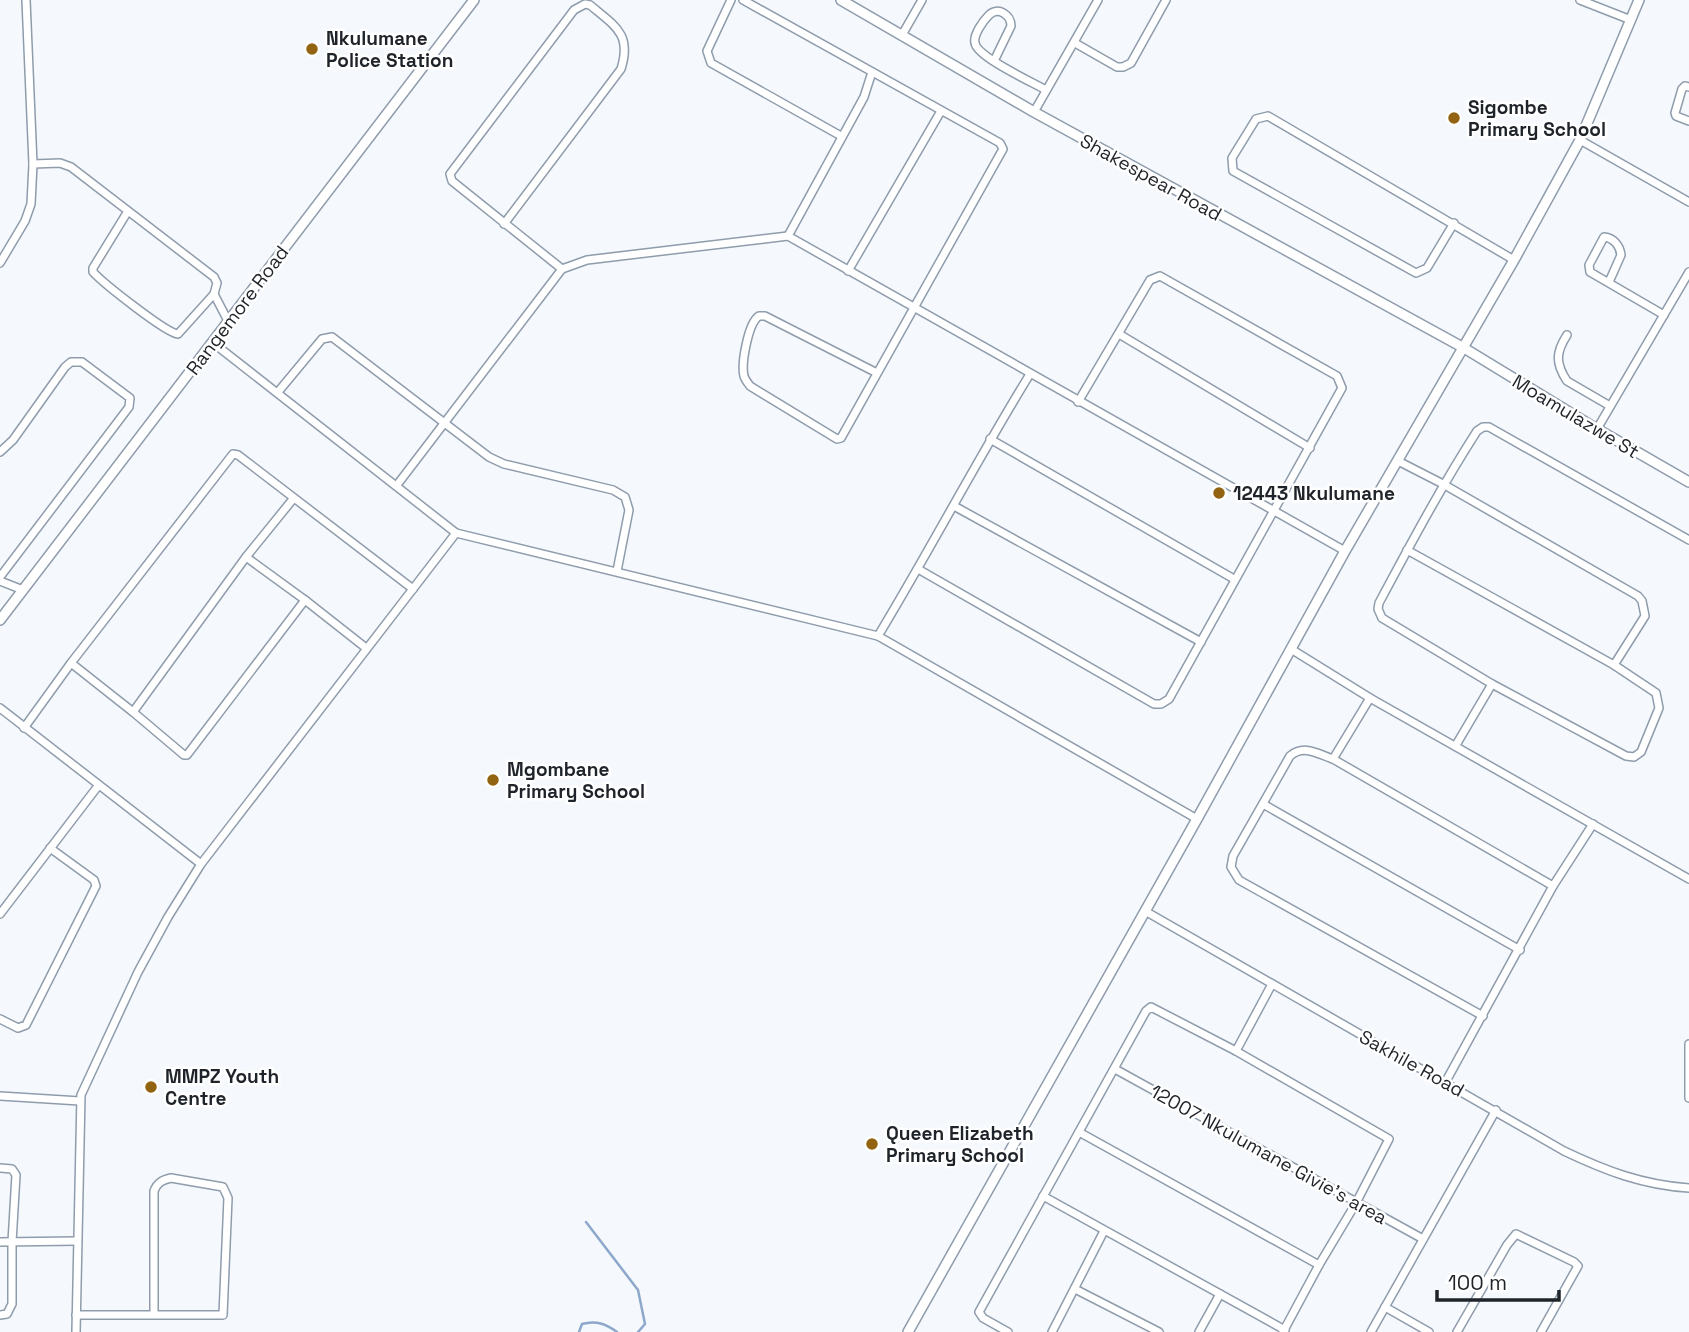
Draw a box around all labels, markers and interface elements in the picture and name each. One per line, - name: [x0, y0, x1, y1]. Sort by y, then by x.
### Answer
- place label: Nkulumane Police Station: [326, 26, 453, 73]
- marker: Nkulumane Police Station: [304, 41, 320, 57]
- place label: Sigombe Primary School: [1468, 95, 1606, 142]
- marker: Sigombe Primary School: [1446, 110, 1462, 126]
- street label: Shakespear Road: [1075, 128, 1226, 227]
- street label: Rangemore Road: [181, 241, 294, 380]
- street label: Moamulazwe St: [1508, 369, 1644, 464]
- place label: 12443 Nkulumane: [1233, 481, 1395, 506]
- marker: 12443 Nkulumane: [1211, 485, 1227, 501]
- place label: Mgombane Primary School: [507, 757, 645, 804]
- marker: Mgombane Primary School: [485, 772, 501, 788]
- street label: Sakhile Road: [1355, 1024, 1469, 1103]
- place label: MMPZ Youth Centre: [165, 1064, 279, 1111]
- marker: MMPZ Youth Centre: [143, 1079, 159, 1095]
- street label: 12007 Nkulumane Givie's area: [1146, 1079, 1392, 1230]
- place label: Queen Elizabeth Primary School: [886, 1121, 1034, 1168]
- marker: Queen Elizabeth Primary School: [864, 1136, 880, 1152]
- scale bar: [1437, 1258, 1560, 1302]
- text: 100 m: [1448, 1269, 1507, 1296]

